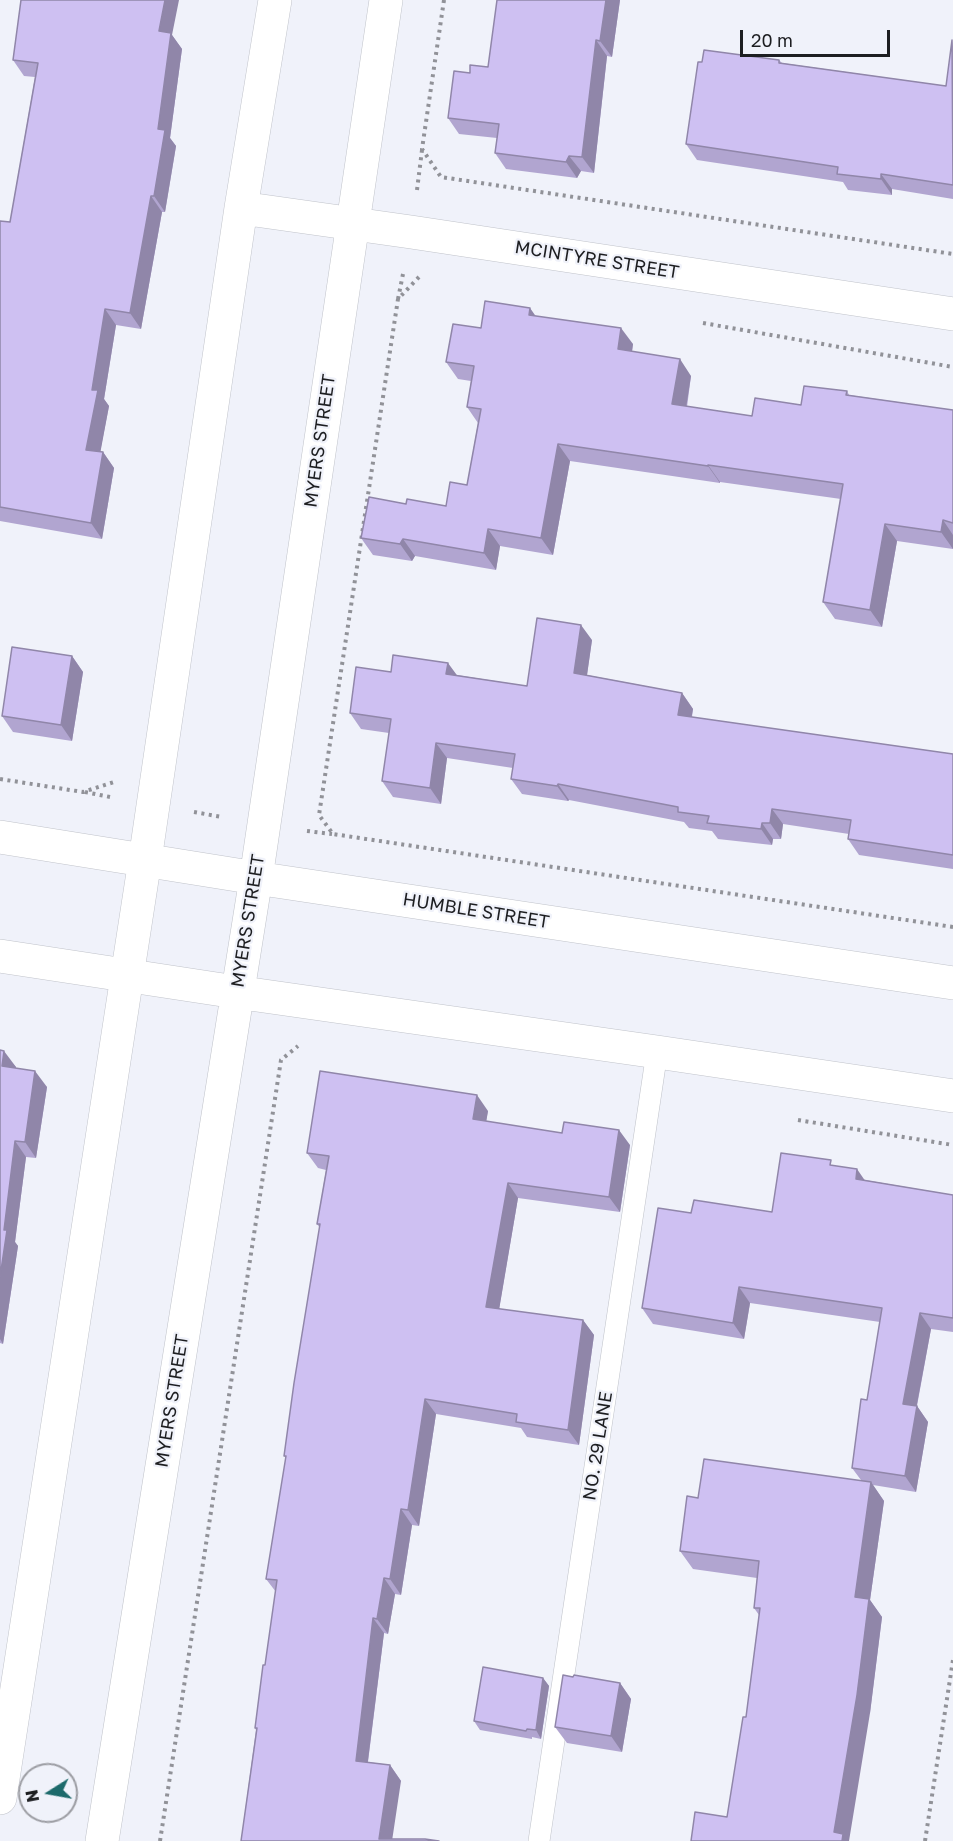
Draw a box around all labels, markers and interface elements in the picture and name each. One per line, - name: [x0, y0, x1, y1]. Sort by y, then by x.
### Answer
- scale bar: [743, 18, 893, 56]
- text: 20 m: [751, 29, 793, 51]
- street label: MCINTYRE STREET: [513, 236, 681, 284]
- street label: MYERS STREET: [300, 373, 340, 509]
- street label: MYERS STREET: [227, 853, 269, 989]
- street label: HUMBLE STREET: [401, 889, 551, 933]
- street label: MYERS STREET: [151, 1333, 193, 1469]
- street label: NO. 29 LANE: [579, 1390, 617, 1502]
- north arrow: [18, 1763, 78, 1823]
- text: N: [21, 1788, 43, 1804]

